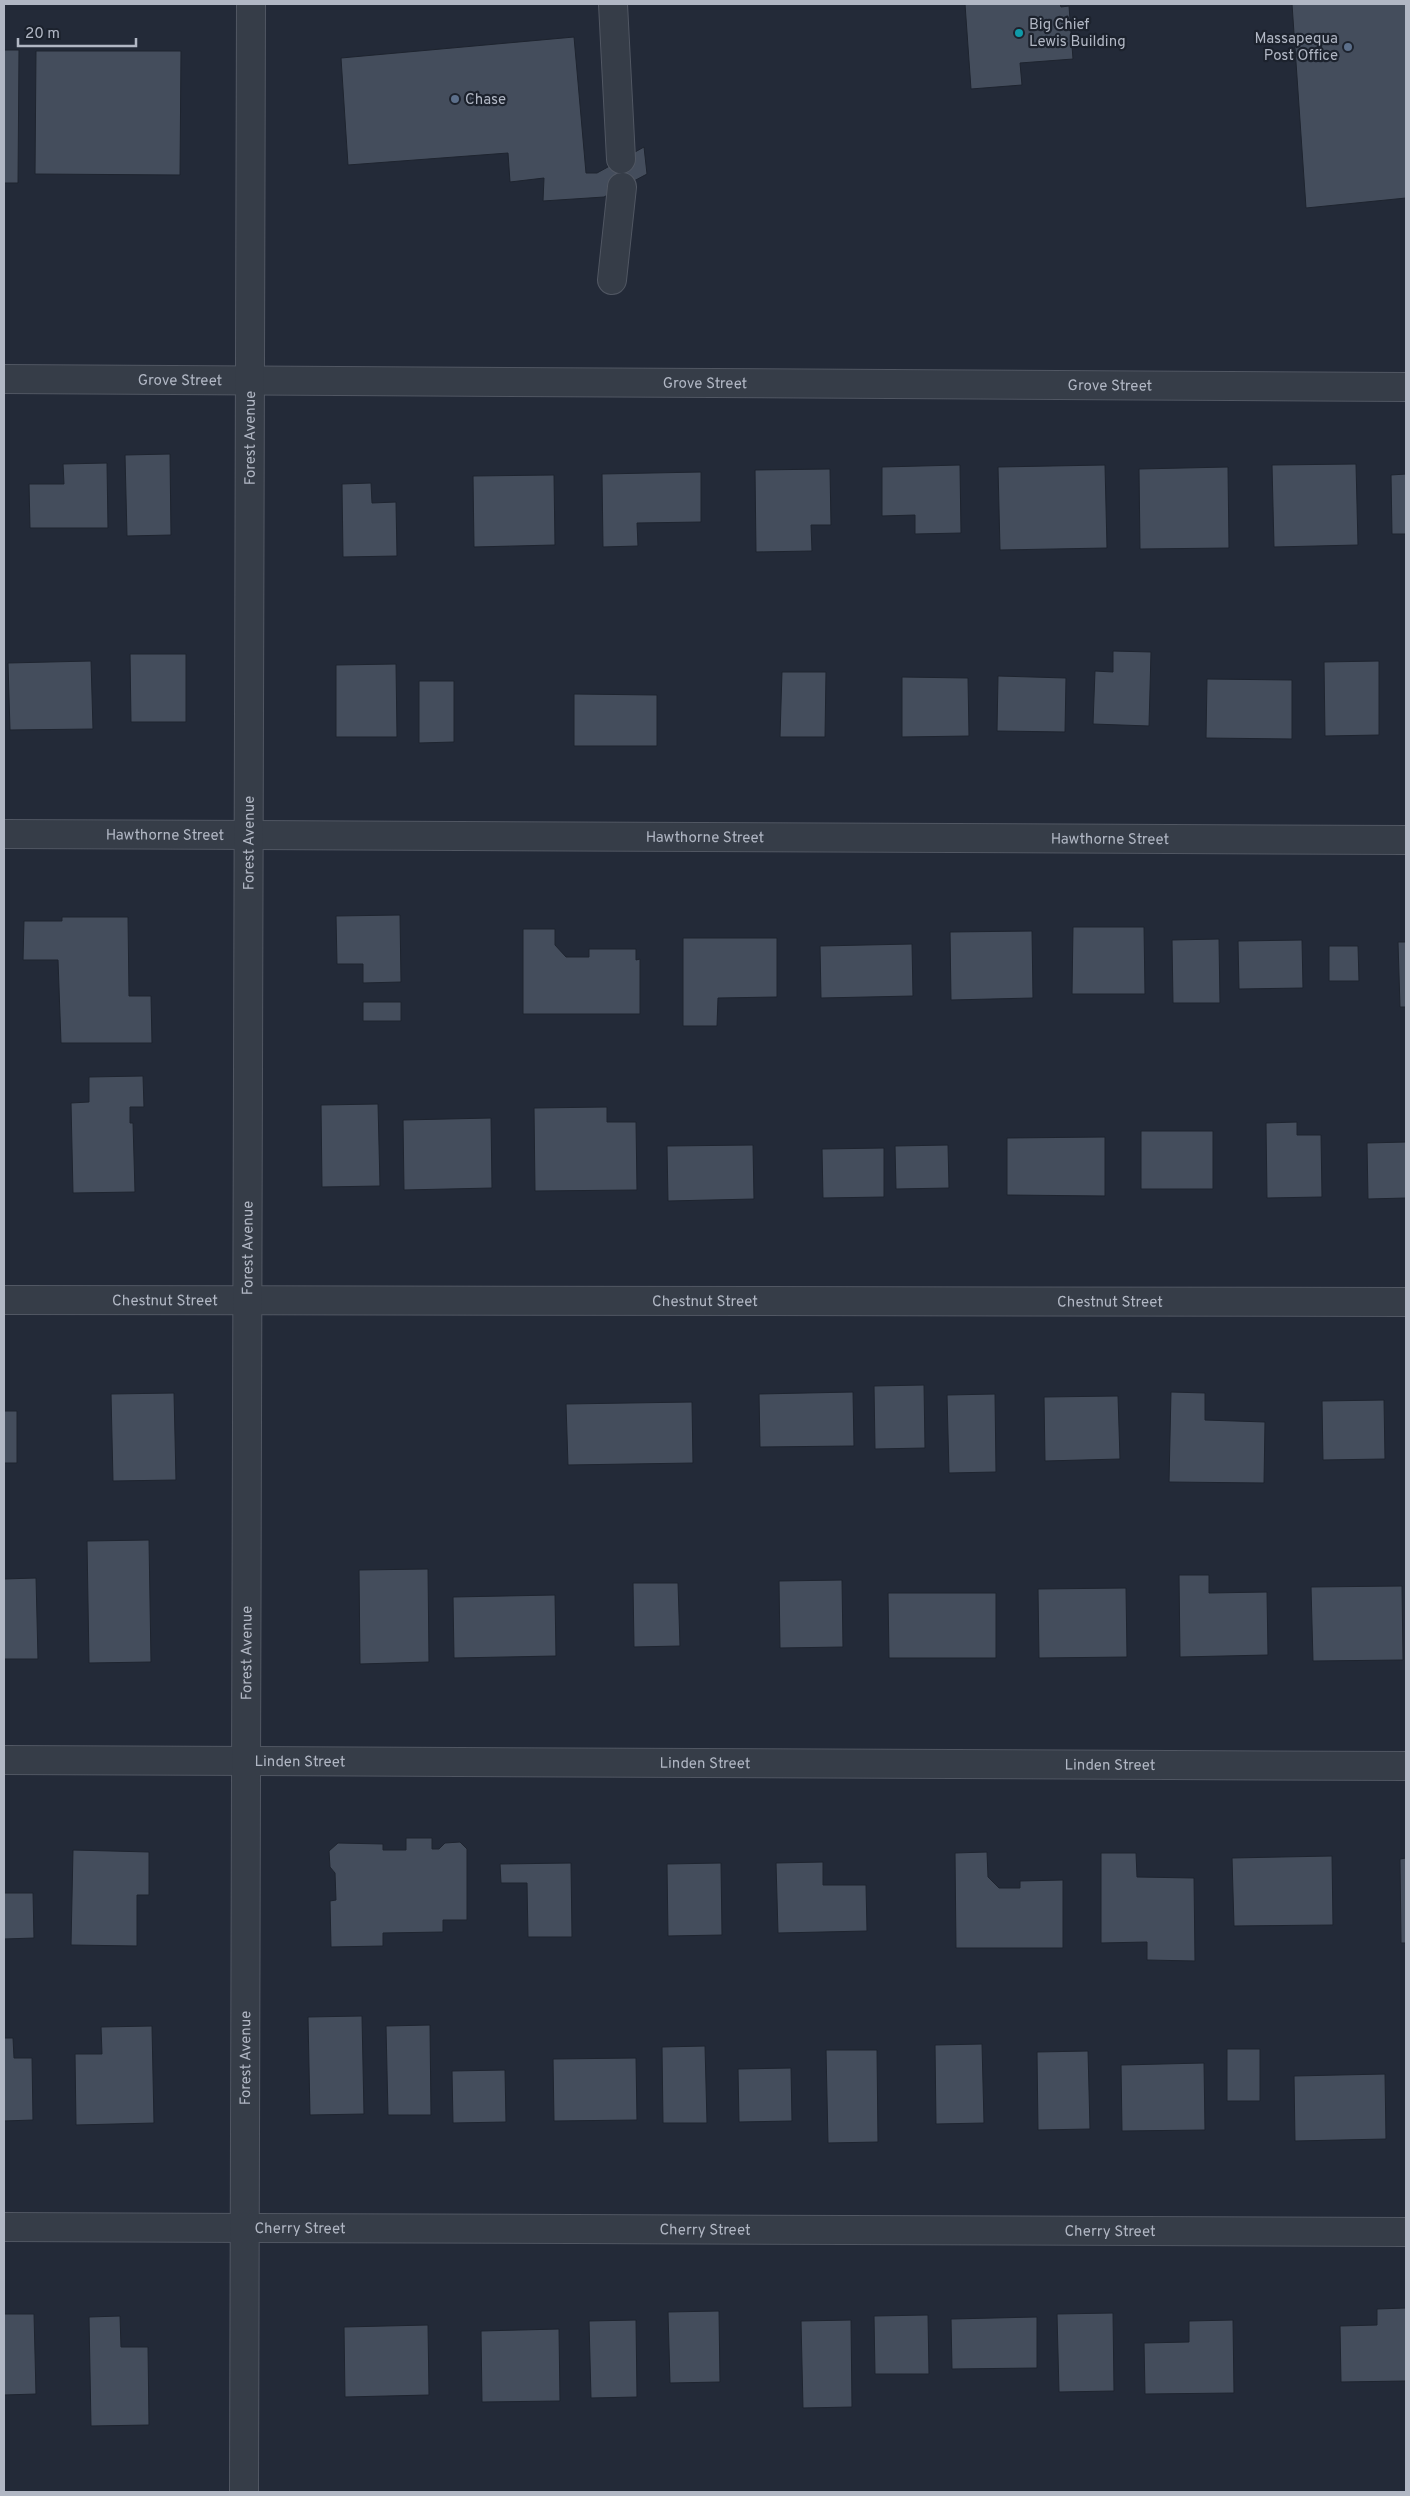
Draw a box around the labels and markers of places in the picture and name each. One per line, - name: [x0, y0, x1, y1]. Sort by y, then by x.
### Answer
- place label: Big Chief Lewis Building: [1029, 16, 1126, 52]
- marker: Big Chief Lewis Building: [1013, 27, 1025, 39]
- place label: Massapequa Post Office: [1255, 30, 1338, 66]
- marker: Massapequa Post Office: [1342, 41, 1354, 53]
- place label: Chase: [465, 91, 506, 110]
- marker: Chase: [449, 93, 461, 105]

